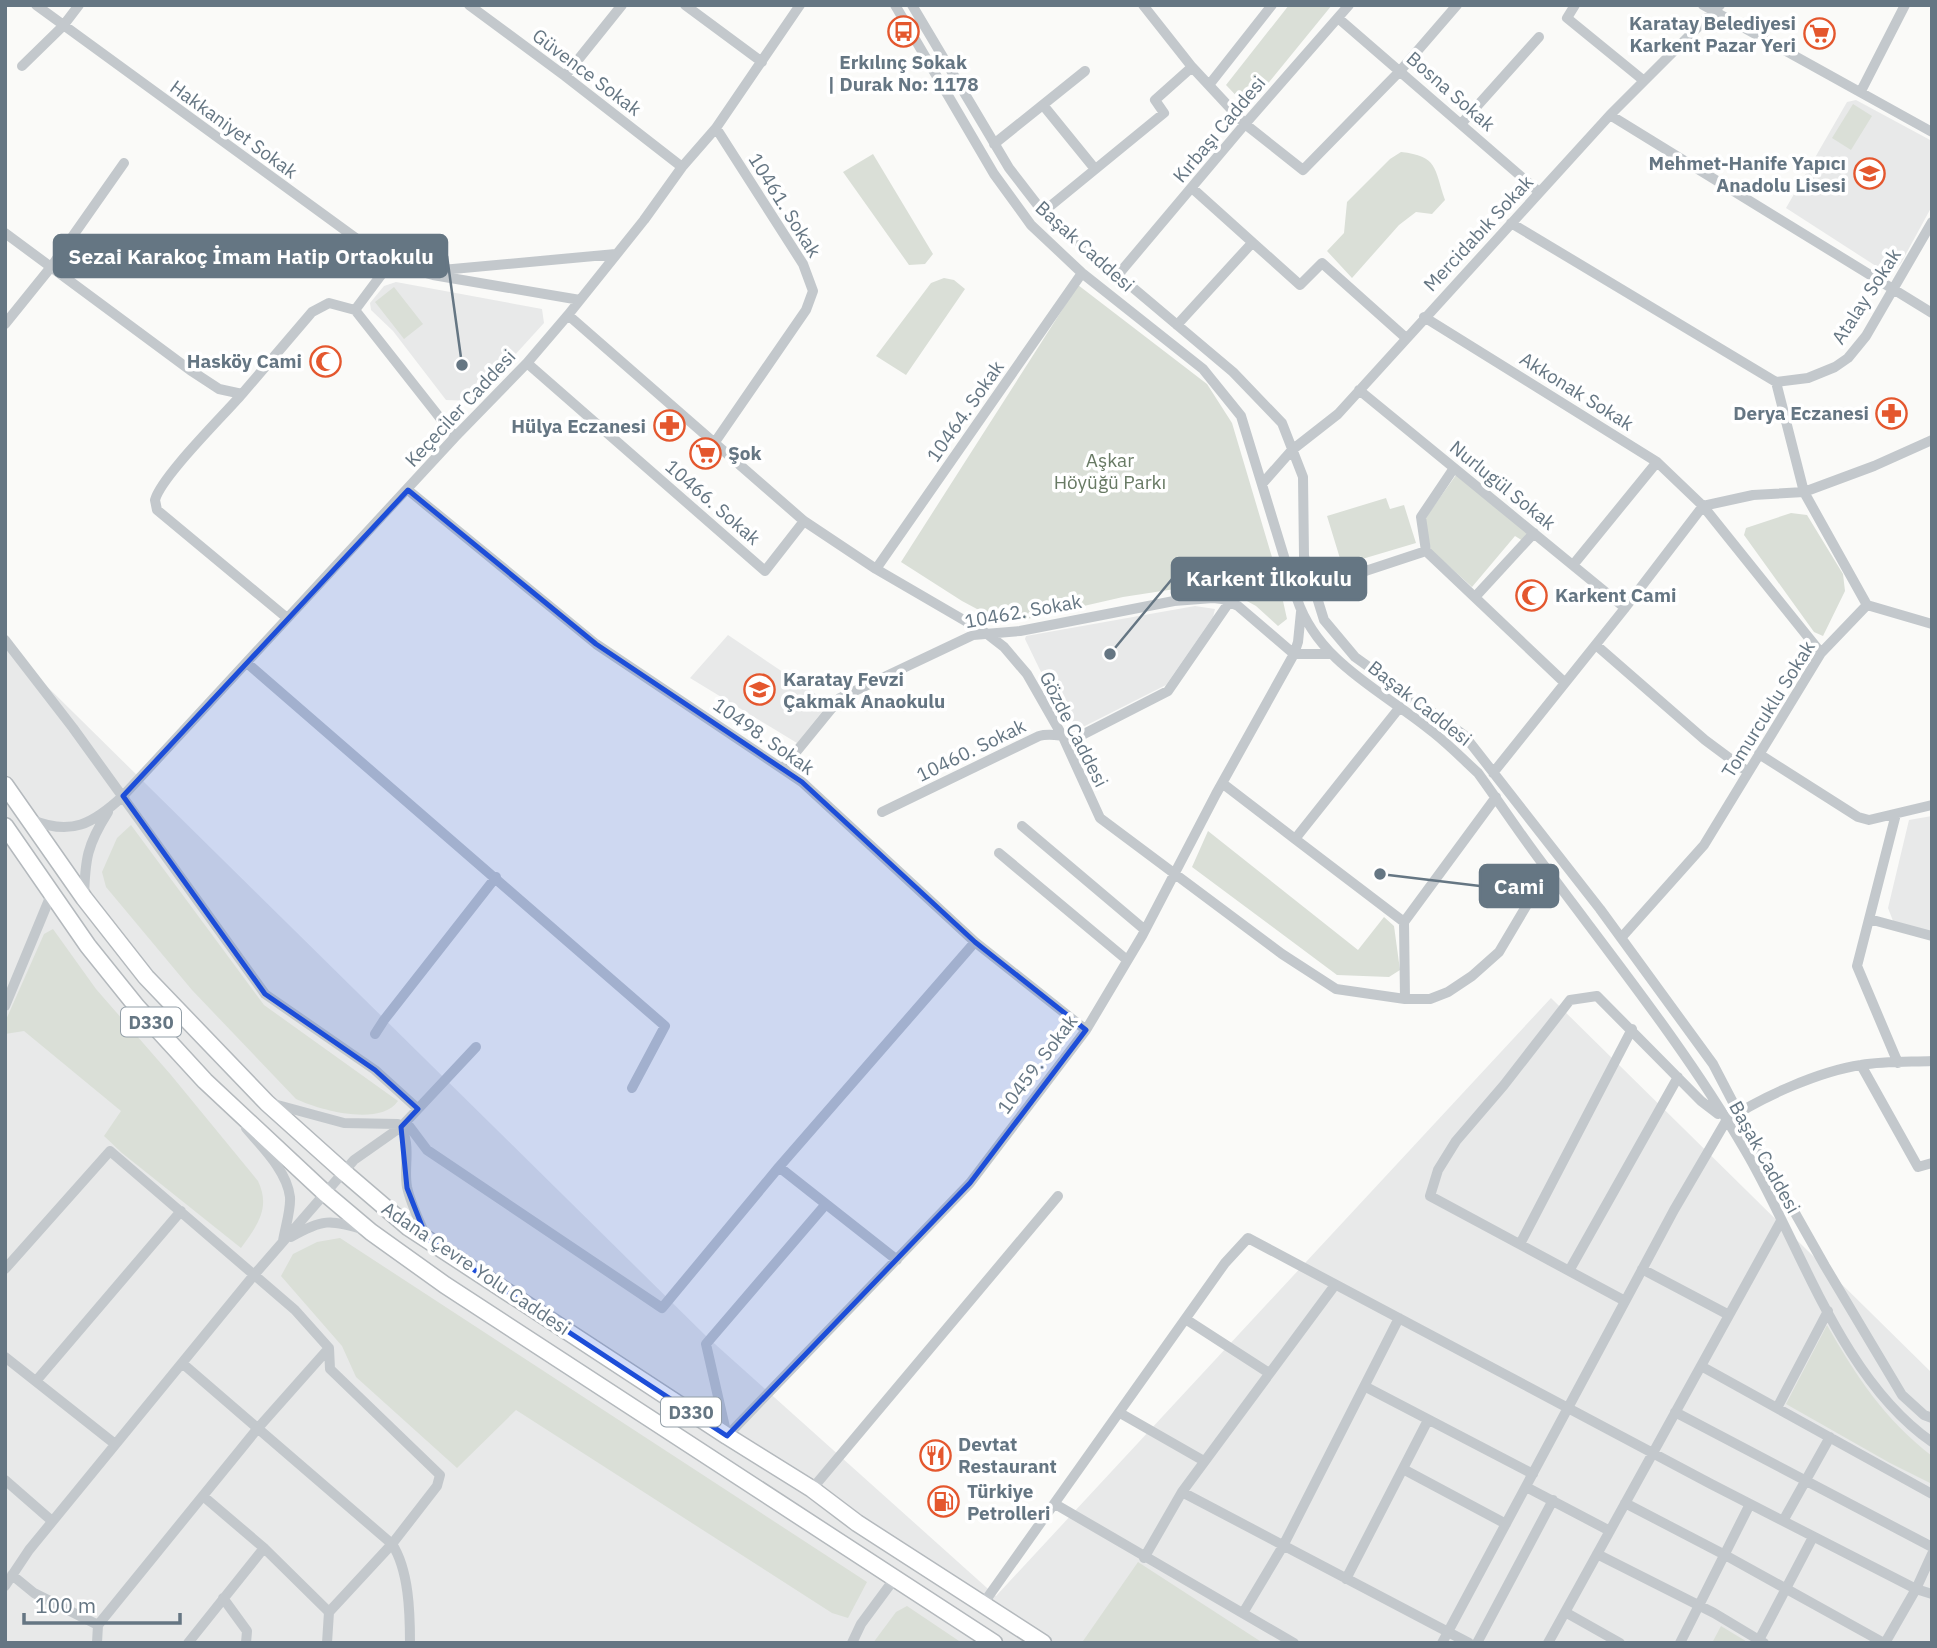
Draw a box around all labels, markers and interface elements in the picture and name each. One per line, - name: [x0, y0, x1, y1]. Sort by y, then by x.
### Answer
- place label: Karatay Belediyesi Karkent Pazar Yeri: [1629, 11, 1796, 57]
- bus stop icon: Erkılınç Sokak | Durak No: 1178: [886, 14, 920, 48]
- supermarket icon: Karatay Belediyesi Karkent Pazar Yeri: [1802, 17, 1836, 51]
- street label: Güvence Sokak: [528, 23, 646, 121]
- street label: Bosna Sokak: [1402, 46, 1500, 136]
- place label: Erkılınç Sokak | Durak No: 1178: [827, 50, 979, 96]
- street label: Kırbaşı Caddesi: [1167, 71, 1271, 187]
- street label: Hakkaniyet Sokak: [165, 75, 303, 183]
- street label: 10461. Sokak: [743, 148, 827, 262]
- place label: Mehmet-Hanife Yapıcı Anadolu Lisesi: [1649, 151, 1846, 197]
- school or university icon: Mehmet-Hanife Yapıcı Anadolu Lisesi: [1852, 157, 1886, 191]
- street label: Mercidabık Sokak: [1418, 170, 1538, 296]
- street label: Başak Caddesi: [1031, 195, 1139, 297]
- callout: Sezai Karakoç İmam Hatip Ortaokulu: [54, 235, 447, 277]
- text: Sezai Karakoç İmam Hatip Ortaokulu: [68, 242, 434, 270]
- street label: Atalay Sokak: [1826, 243, 1906, 349]
- mosque icon: Hasköy Cami: [308, 344, 342, 378]
- street label: Keçeciler Caddesi: [400, 344, 520, 472]
- street label: Akkonak Sokak: [1516, 346, 1638, 436]
- place label: Hasköy Cami: [187, 349, 302, 373]
- street label: 10464. Sokak: [921, 356, 1009, 466]
- pharmacy icon: Derya Eczanesi: [1875, 396, 1909, 430]
- place label: Derya Eczanesi: [1733, 401, 1869, 425]
- pharmacy icon: Hülya Eczanesi: [652, 409, 686, 443]
- place label: Hülya Eczanesi: [511, 414, 646, 438]
- street label: Nurlugül Sokak: [1445, 435, 1561, 535]
- supermarket icon: Şok: [688, 436, 722, 470]
- place label: Şok: [728, 441, 762, 465]
- park label: Aşkar Höyüğü Parkı: [1054, 448, 1166, 494]
- street label: 10466. Sokak: [660, 454, 766, 550]
- callout: Karkent İlkokulu: [1172, 558, 1366, 600]
- text: Karkent İlkokulu: [1186, 564, 1352, 592]
- mosque icon: Karkent Cami: [1515, 578, 1549, 612]
- place label: Karkent Cami: [1555, 583, 1676, 607]
- street label: 10462. Sokak: [963, 589, 1083, 633]
- street label: Tomurcuklu Sokak: [1716, 636, 1820, 782]
- street label: Başak Caddesi: [1363, 655, 1477, 751]
- place label: Karatay Fevzi Çakmak Anaokulu: [783, 667, 945, 713]
- street label: Gözde Caddesi: [1035, 667, 1113, 791]
- school or university icon: Karatay Fevzi Çakmak Anaokulu: [743, 673, 777, 707]
- street label: 10498. Sokak: [709, 692, 819, 780]
- street label: 10460. Sokak: [913, 713, 1029, 787]
- callout: Cami: [1480, 865, 1558, 907]
- text: Cami: [1494, 872, 1544, 900]
- road number: D330: [121, 1007, 181, 1036]
- street label: 10459. Sokak: [992, 1009, 1082, 1119]
- street label: Başak Caddesi: [1724, 1097, 1806, 1217]
- street label: Adana Çevre Yolu Caddesi: [377, 1196, 575, 1340]
- road number: D330: [661, 1398, 721, 1427]
- place label: Devtat Restaurant: [958, 1432, 1057, 1478]
- restaurant icon: Devtat Restaurant: [918, 1438, 952, 1472]
- place label: Türkiye Petrolleri: [967, 1479, 1051, 1525]
- fuel station icon: Türkiye Petrolleri: [927, 1485, 961, 1519]
- scale bar: [24, 1582, 180, 1626]
- text: 100 m: [35, 1591, 96, 1619]

